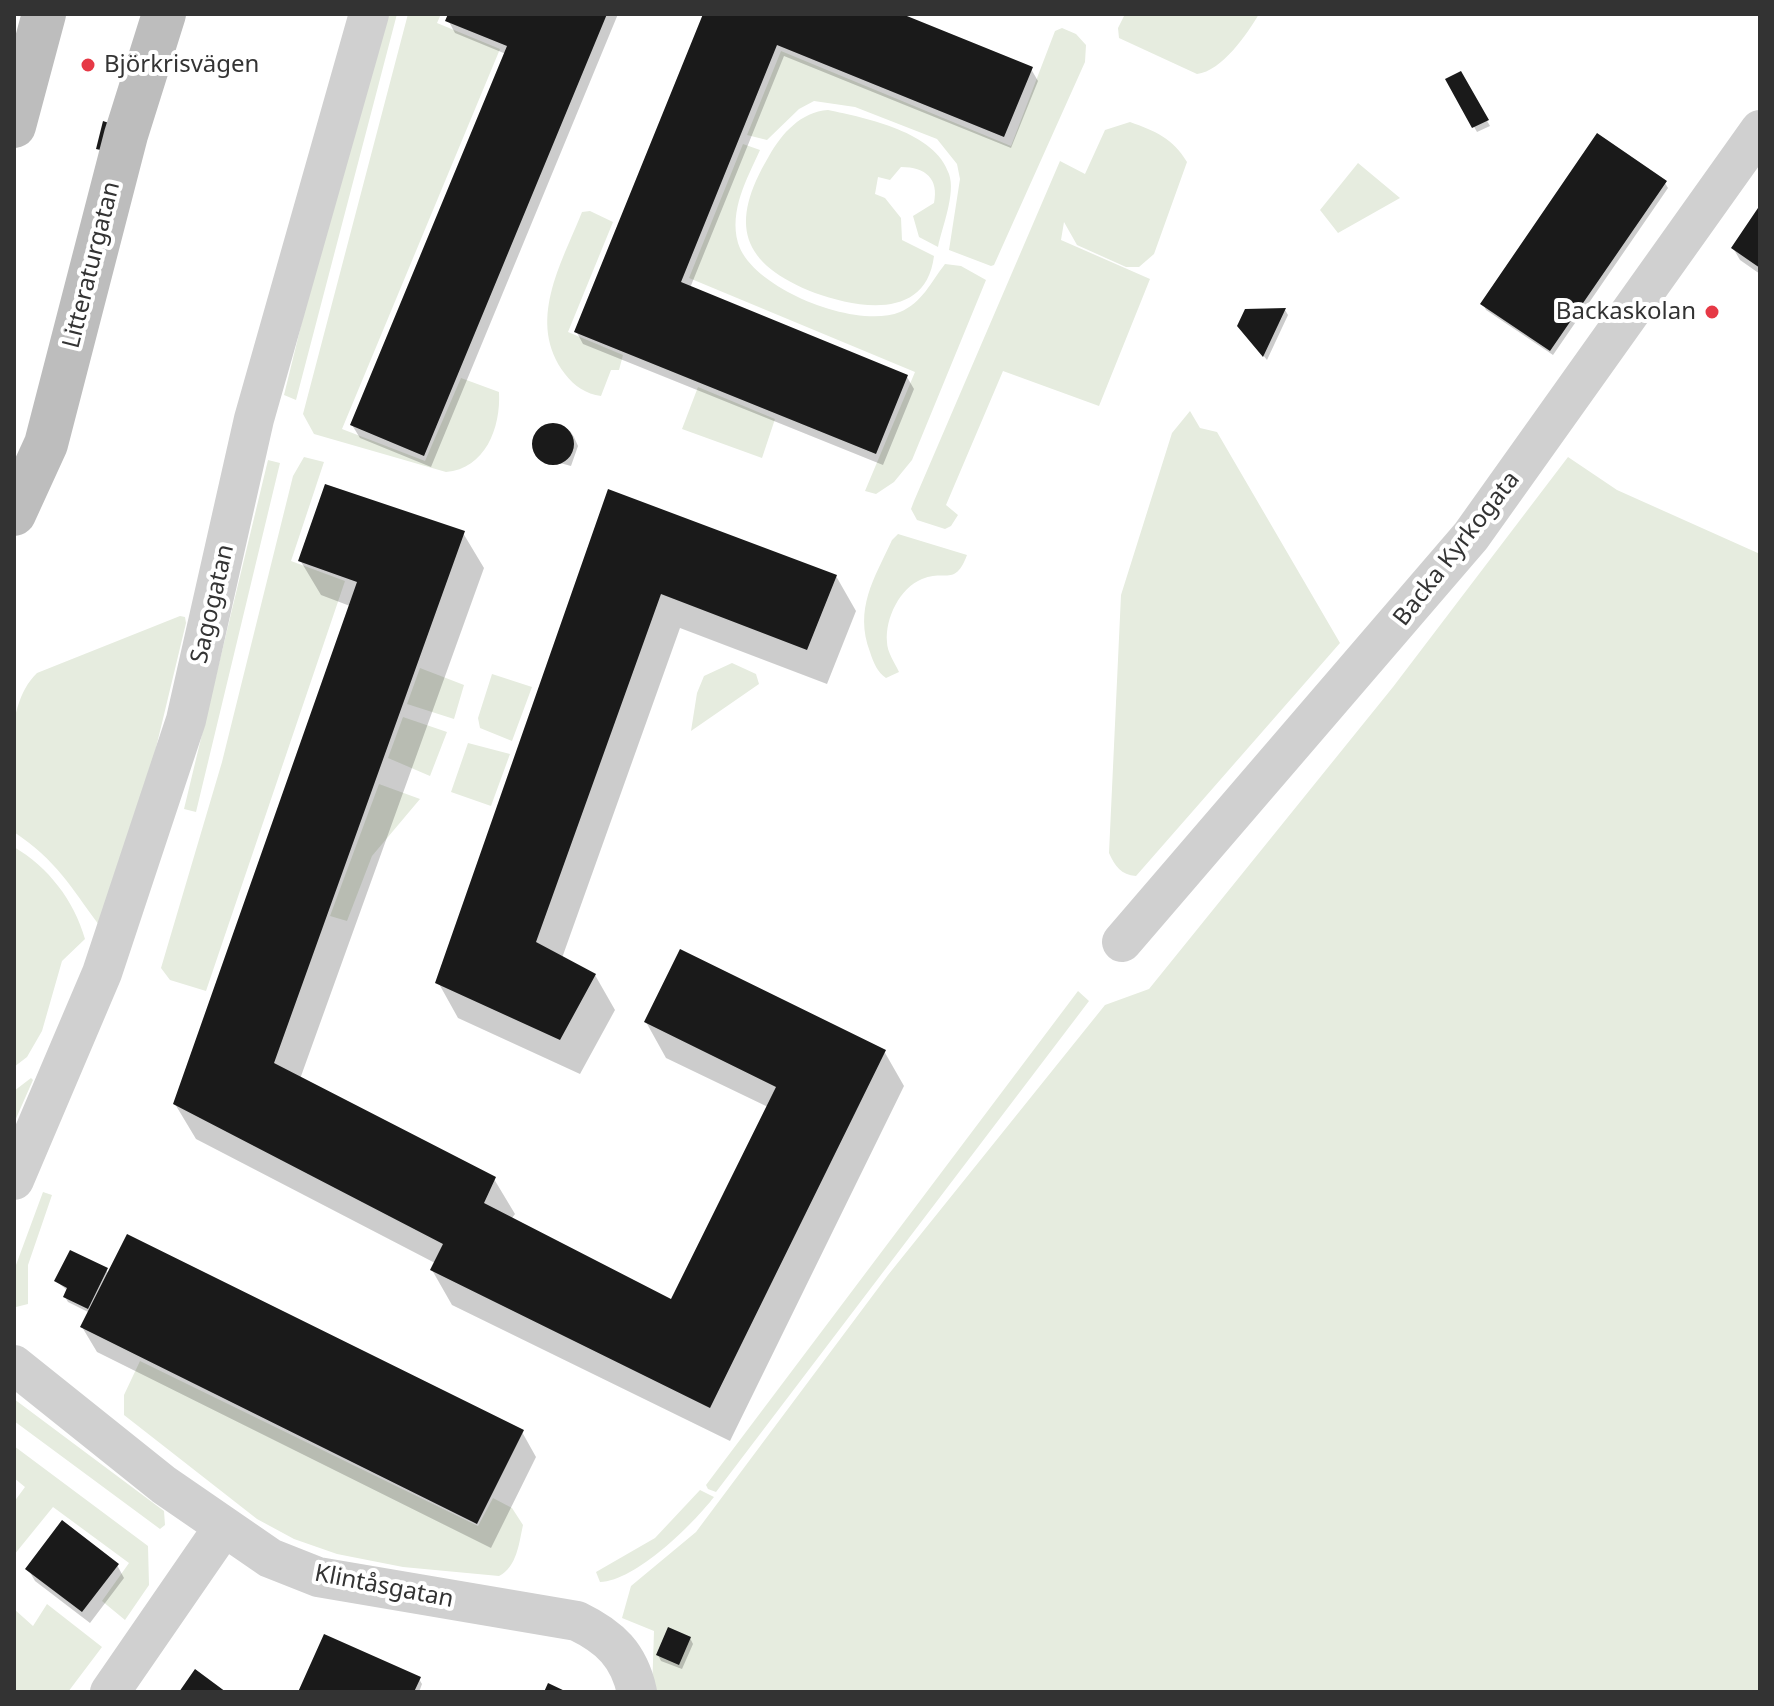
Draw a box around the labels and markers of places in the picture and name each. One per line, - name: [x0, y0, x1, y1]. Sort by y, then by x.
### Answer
- place label: Björkrisvägen: [104, 51, 259, 79]
- marker: Björkrisvägen: [79, 56, 97, 74]
- place label: Backaskolan: [1556, 298, 1696, 326]
- marker: Backaskolan: [1703, 303, 1721, 321]

